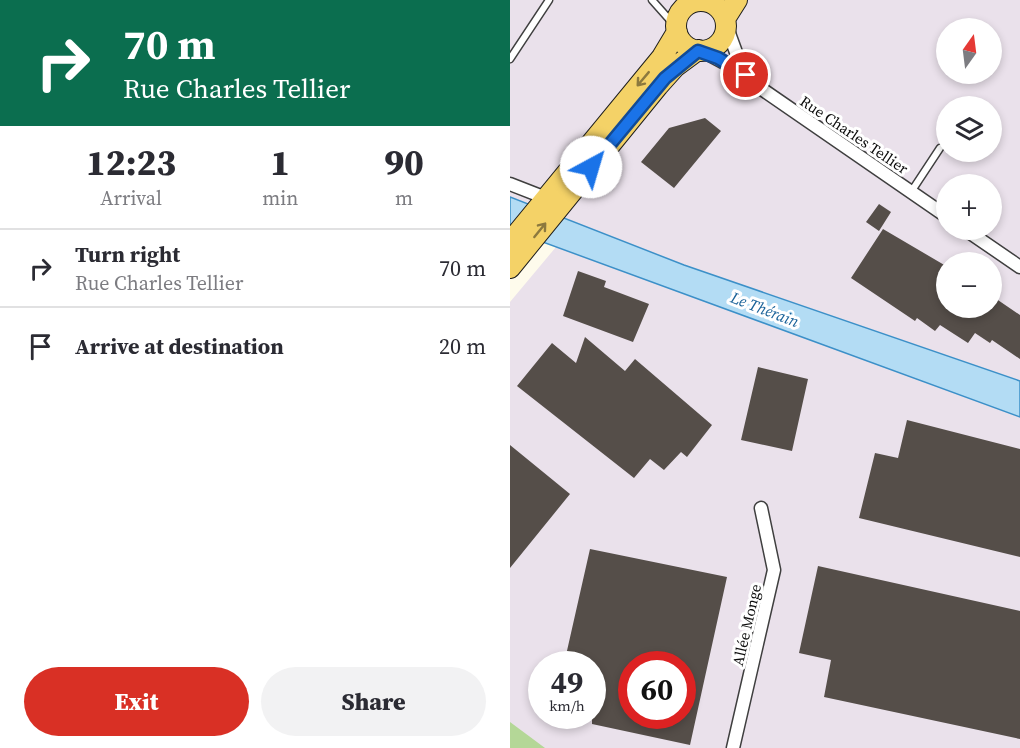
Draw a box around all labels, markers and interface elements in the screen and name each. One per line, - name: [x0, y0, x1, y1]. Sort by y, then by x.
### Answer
- text: 70 m: [123, 15, 216, 73]
- north arrow: [936, 18, 1002, 84]
- map controls: [936, 18, 1002, 318]
- icon: right: [24, 24, 102, 102]
- pin: [720, 49, 771, 100]
- icon: arrive: [729, 58, 762, 91]
- text: Rue Charles Tellier: [123, 70, 350, 107]
- one-way arrow: [636, 71, 650, 86]
- street label: Rue Charles Tellier: [796, 91, 913, 179]
- button: layers: [936, 96, 1002, 162]
- position arrow: [559, 135, 623, 199]
- text: 12:23: [86, 138, 176, 187]
- text: 1: [270, 138, 290, 187]
- text: 90: [384, 138, 424, 187]
- button: +: [936, 174, 1002, 240]
- text: Arrival: [100, 184, 162, 212]
- text: min: [262, 184, 298, 212]
- text: m: [395, 184, 413, 212]
- one-way arrow: [534, 222, 547, 238]
- text: Turn right: [75, 239, 180, 269]
- icon: right: [24, 252, 57, 285]
- button: −: [936, 252, 1002, 318]
- text: 70 m: [439, 253, 486, 283]
- text: Rue Charles Tellier: [75, 269, 243, 297]
- water label: Le Thérain: [727, 286, 802, 332]
- icon: arrive: [24, 330, 57, 363]
- text: Arrive at destination: [75, 331, 284, 361]
- text: 20 m: [439, 331, 486, 361]
- street label: Allée Monge: [727, 581, 766, 668]
- speed limit sign: 60: [618, 651, 696, 729]
- text: 49: [551, 662, 583, 703]
- button: Exit: [24, 667, 249, 736]
- button: Share: [261, 667, 486, 736]
- text: km/h: [549, 695, 585, 716]

